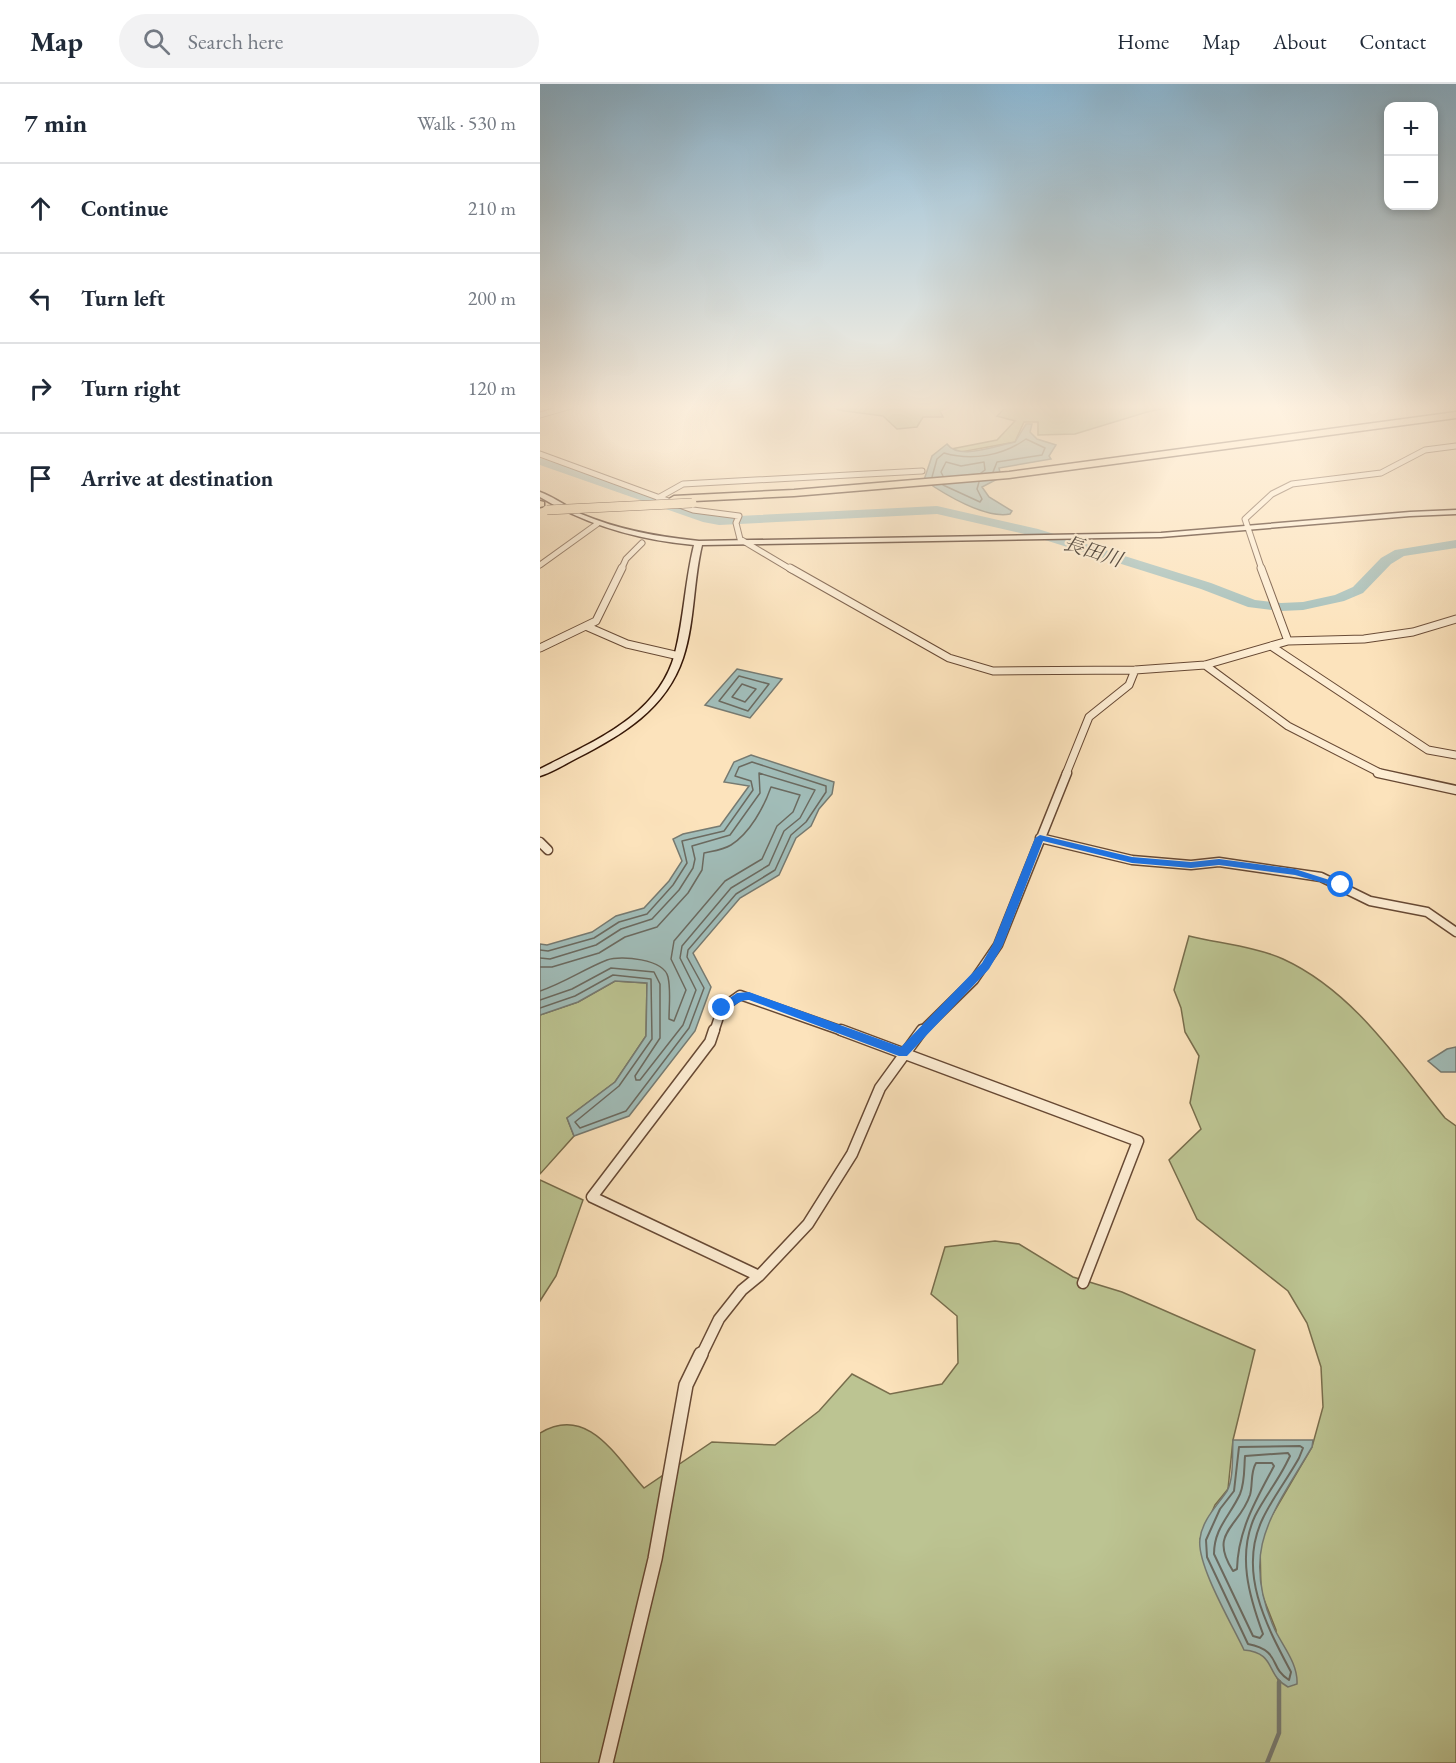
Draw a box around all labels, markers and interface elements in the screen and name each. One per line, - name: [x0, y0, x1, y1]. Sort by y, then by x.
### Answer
- search box: [119, 14, 539, 68]
- text: Map: [30, 23, 83, 59]
- icon: search: [140, 25, 173, 58]
- text: Search here: [188, 27, 283, 56]
- text: Home: [1117, 28, 1169, 55]
- text: Map: [1202, 28, 1240, 55]
- text: About: [1273, 28, 1326, 55]
- text: Contact: [1359, 28, 1426, 55]
- map controls: [1384, 102, 1438, 210]
- button: +: [1384, 102, 1438, 156]
- text: 7 min: [24, 106, 87, 140]
- text: Walk · 530 m: [417, 110, 516, 136]
- button: −: [1384, 156, 1438, 210]
- icon: ahead: [24, 192, 57, 225]
- text: Continue: [81, 194, 168, 223]
- text: 210 m: [468, 195, 516, 221]
- icon: left: [24, 282, 57, 315]
- text: Turn left: [81, 284, 165, 313]
- text: 200 m: [468, 285, 516, 311]
- icon: right: [24, 372, 57, 405]
- text: Turn right: [81, 374, 180, 403]
- text: 120 m: [468, 375, 516, 401]
- icon: arrive: [24, 462, 57, 495]
- text: Arrive at destination: [81, 464, 273, 493]
- water label: 長田川: [1060, 529, 1127, 573]
- route start: [1327, 871, 1353, 897]
- route end: [708, 994, 734, 1020]

